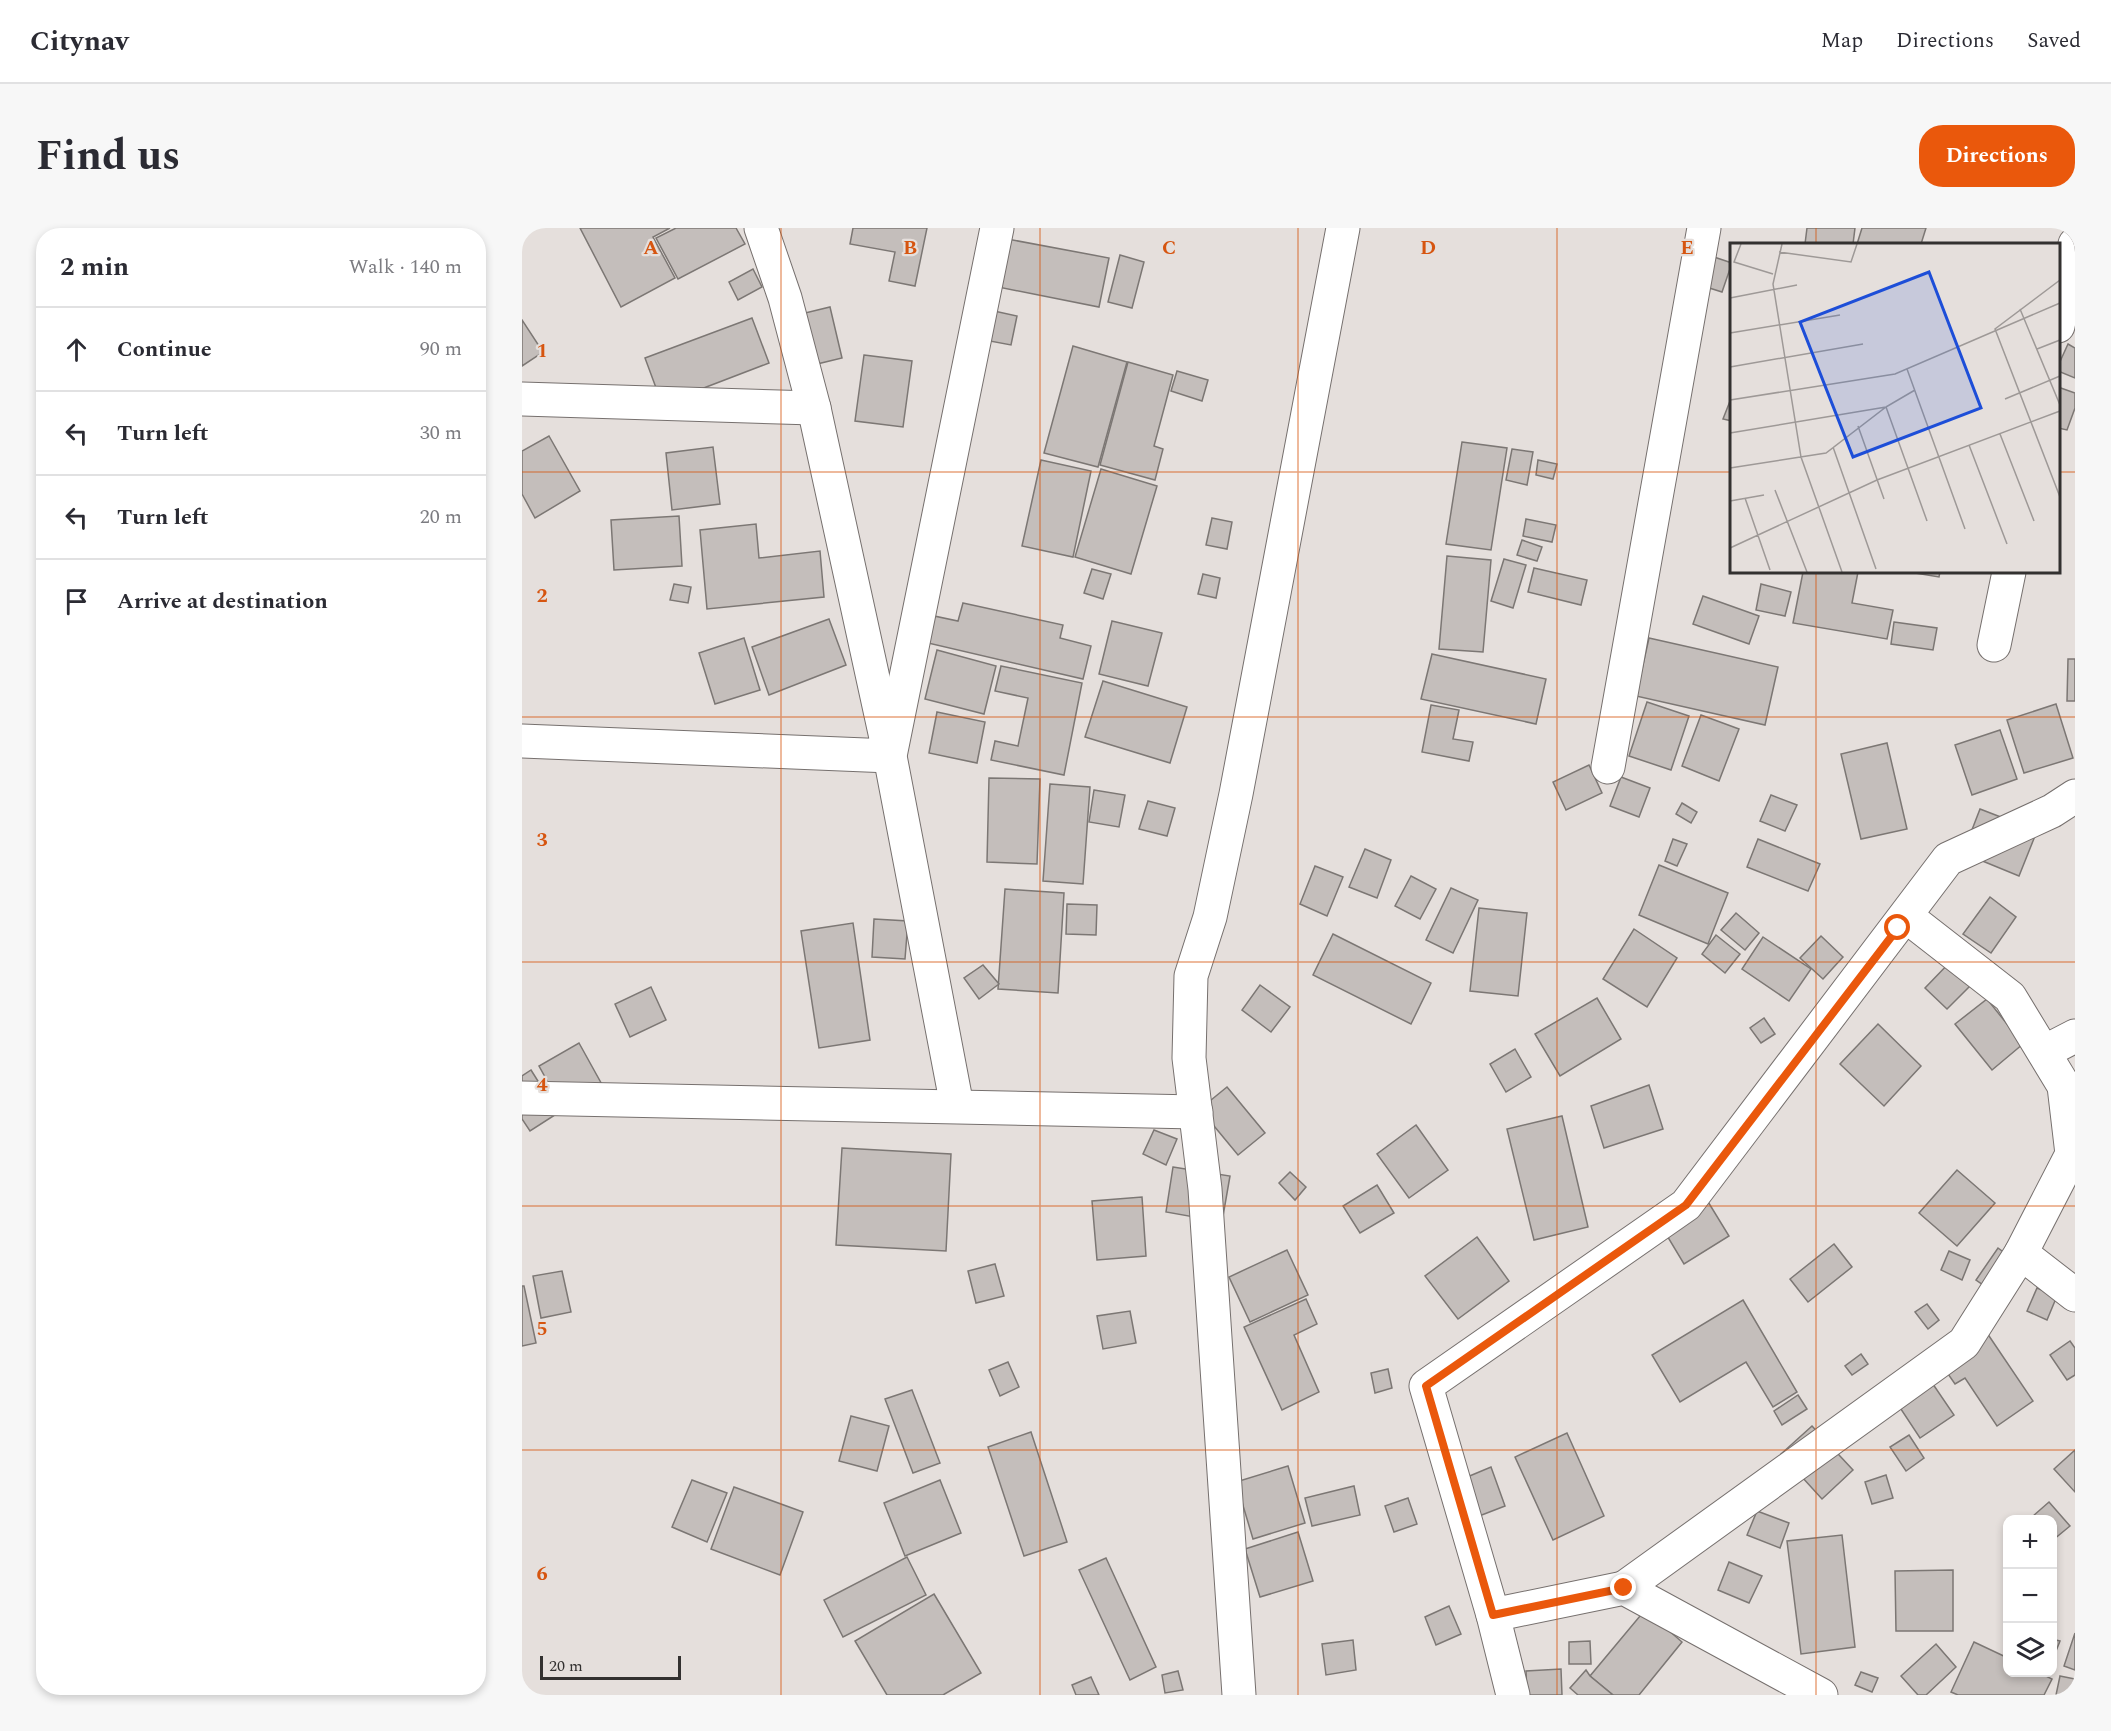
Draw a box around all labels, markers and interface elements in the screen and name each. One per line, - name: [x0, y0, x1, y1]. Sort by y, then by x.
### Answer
- text: Citynav: [30, 20, 129, 63]
- text: Map: [1821, 25, 1863, 57]
- text: Directions: [1896, 25, 1994, 57]
- text: Saved: [2027, 25, 2081, 57]
- text: Find us: [36, 125, 180, 188]
- button: Directions: [1919, 125, 2075, 187]
- text: A: [643, 233, 659, 263]
- text: B: [903, 233, 917, 263]
- text: C: [1162, 233, 1176, 263]
- text: D: [1420, 233, 1436, 263]
- text: E: [1680, 233, 1694, 263]
- inset map: [1730, 243, 2060, 573]
- text: 2 min: [60, 247, 129, 287]
- text: Walk · 140 m: [349, 252, 462, 282]
- icon: ahead: [60, 333, 93, 366]
- text: Continue: [117, 333, 212, 366]
- text: 90 m: [420, 334, 462, 364]
- text: 1: [536, 336, 548, 366]
- icon: left: [60, 417, 93, 450]
- text: Turn left: [117, 417, 209, 450]
- text: 30 m: [420, 418, 462, 448]
- icon: left: [60, 501, 93, 534]
- text: Turn left: [117, 501, 209, 534]
- text: 20 m: [420, 502, 462, 532]
- text: 2: [536, 581, 548, 611]
- icon: arrive: [60, 585, 93, 618]
- text: Arrive at destination: [117, 585, 328, 618]
- text: 3: [536, 825, 548, 855]
- route start: [1884, 914, 1910, 940]
- text: 4: [536, 1070, 548, 1100]
- text: 5: [536, 1314, 548, 1344]
- map controls: [2003, 1515, 2057, 1677]
- button: +: [2003, 1515, 2057, 1569]
- text: 6: [536, 1559, 548, 1589]
- button: −: [2003, 1569, 2057, 1623]
- route end: [1610, 1574, 1636, 1600]
- button: layers: [2003, 1623, 2057, 1677]
- scale bar: [540, 1653, 681, 1680]
- text: 20 m: [549, 1654, 583, 1678]

